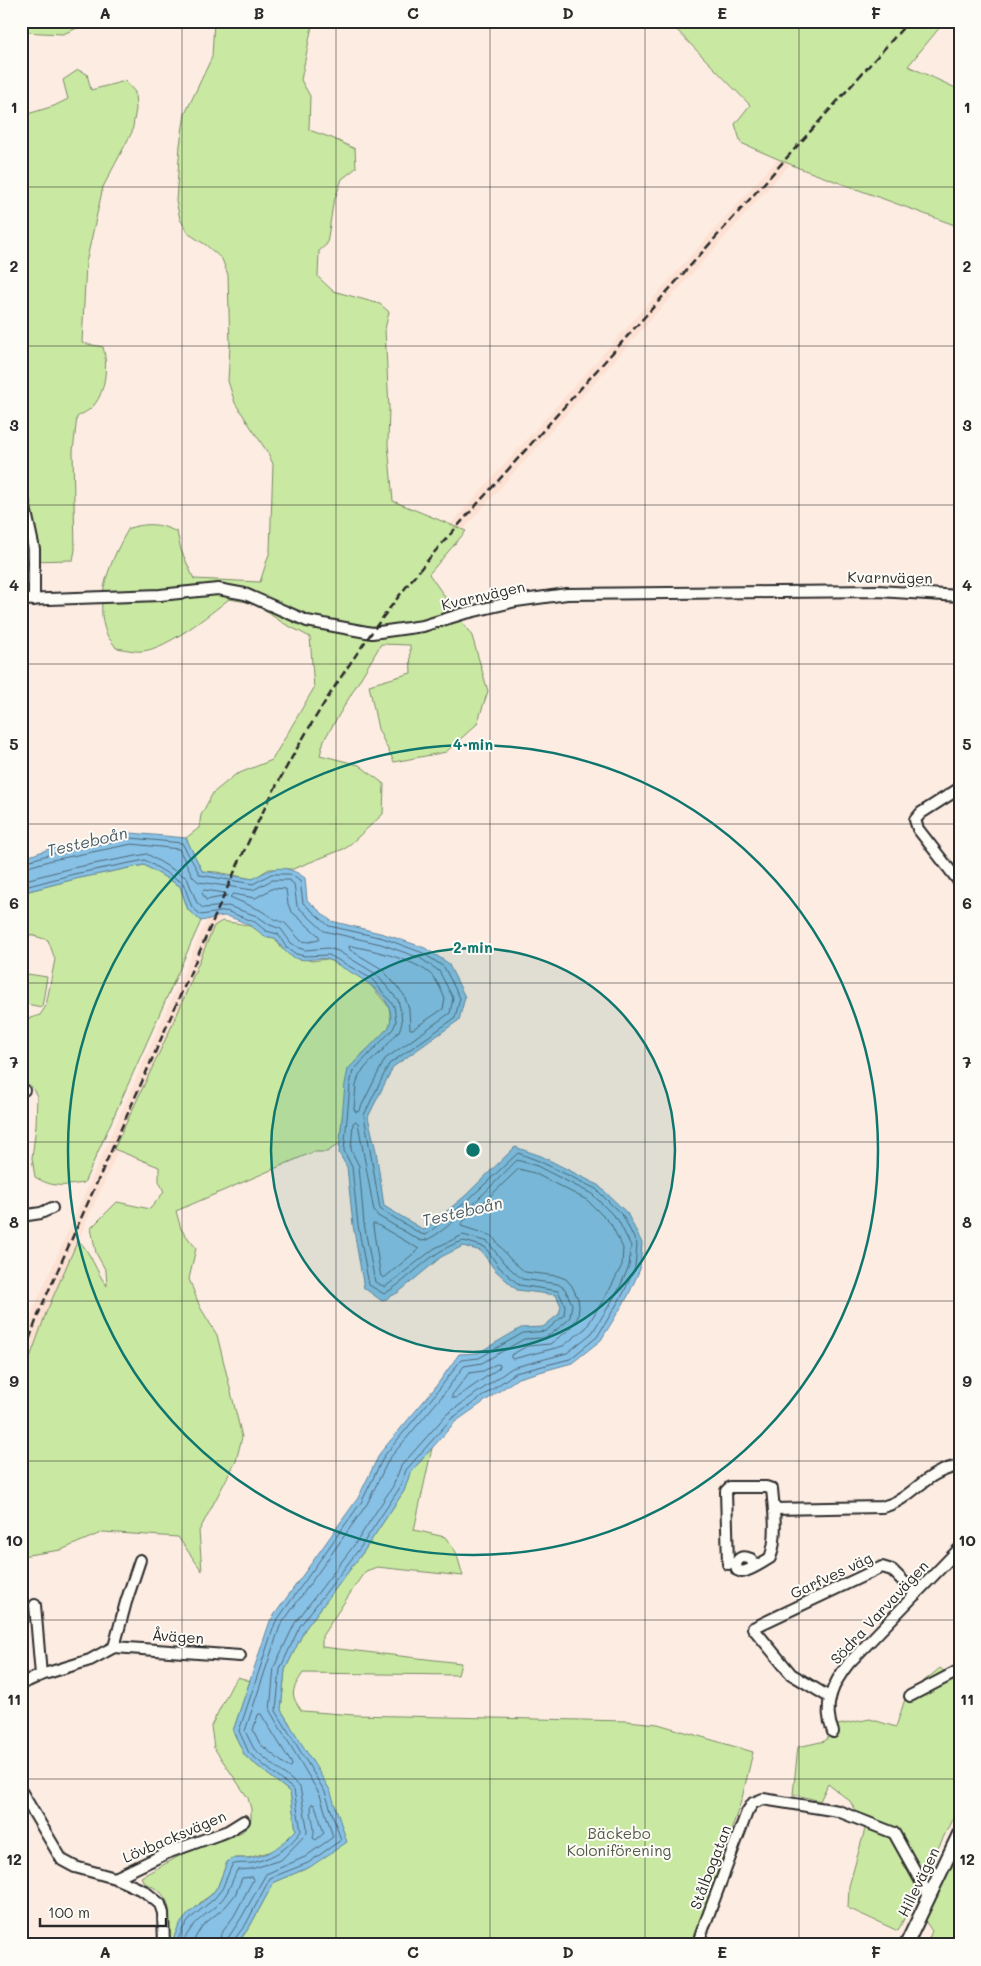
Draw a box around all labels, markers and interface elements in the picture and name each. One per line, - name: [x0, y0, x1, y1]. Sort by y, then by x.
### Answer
- text: A: [99, 2, 111, 23]
- text: B: [254, 2, 264, 23]
- text: C: [407, 2, 419, 23]
- text: D: [562, 2, 574, 23]
- text: E: [717, 2, 727, 23]
- text: F: [871, 2, 881, 23]
- text: 1: [10, 96, 18, 117]
- text: 1: [963, 96, 971, 117]
- text: 2: [10, 255, 19, 276]
- text: 2: [963, 255, 972, 276]
- text: 3: [9, 414, 19, 435]
- text: 3: [962, 414, 972, 435]
- street label: Kvarnvägen: [847, 566, 933, 588]
- text: 4: [9, 574, 19, 595]
- text: 4: [962, 574, 972, 595]
- street label: Kvarnvägen: [439, 576, 527, 614]
- text: 5: [9, 733, 19, 754]
- text: 5: [962, 733, 972, 754]
- text: 4 min: [453, 734, 493, 754]
- water label: Testeboån: [45, 822, 129, 860]
- text: 6: [9, 892, 19, 913]
- text: 6: [962, 892, 972, 913]
- text: 2 min: [453, 937, 493, 957]
- text: 7: [10, 1051, 19, 1072]
- text: 7: [963, 1051, 972, 1072]
- centre of rings: [464, 1141, 482, 1159]
- water label: Testeboån: [420, 1192, 504, 1230]
- text: 8: [9, 1211, 19, 1232]
- text: 8: [962, 1211, 972, 1232]
- text: 9: [9, 1370, 19, 1391]
- text: 9: [962, 1370, 972, 1391]
- text: 10: [5, 1529, 23, 1550]
- text: 10: [958, 1529, 976, 1550]
- street label: Garfves väg: [787, 1547, 876, 1603]
- street label: Södra Varvavägen: [826, 1556, 932, 1668]
- street label: Åvägen: [151, 1624, 205, 1648]
- text: 11: [7, 1688, 21, 1709]
- text: 11: [960, 1688, 974, 1709]
- street label: Lövbacksvägen: [119, 1805, 229, 1867]
- street label: Stålbogatan: [685, 1822, 735, 1912]
- park label: Bäckebo Koloniförening: [567, 1823, 672, 1860]
- street label: Hillevägen: [893, 1844, 943, 1920]
- text: 12: [6, 1848, 22, 1869]
- text: 12: [959, 1848, 975, 1869]
- scale bar: [40, 1896, 166, 1928]
- text: 100 m: [48, 1902, 90, 1922]
- text: A: [99, 1941, 111, 1962]
- text: B: [254, 1941, 264, 1962]
- text: C: [407, 1941, 419, 1962]
- text: D: [562, 1941, 574, 1962]
- text: E: [717, 1941, 727, 1962]
- text: F: [871, 1941, 881, 1962]

